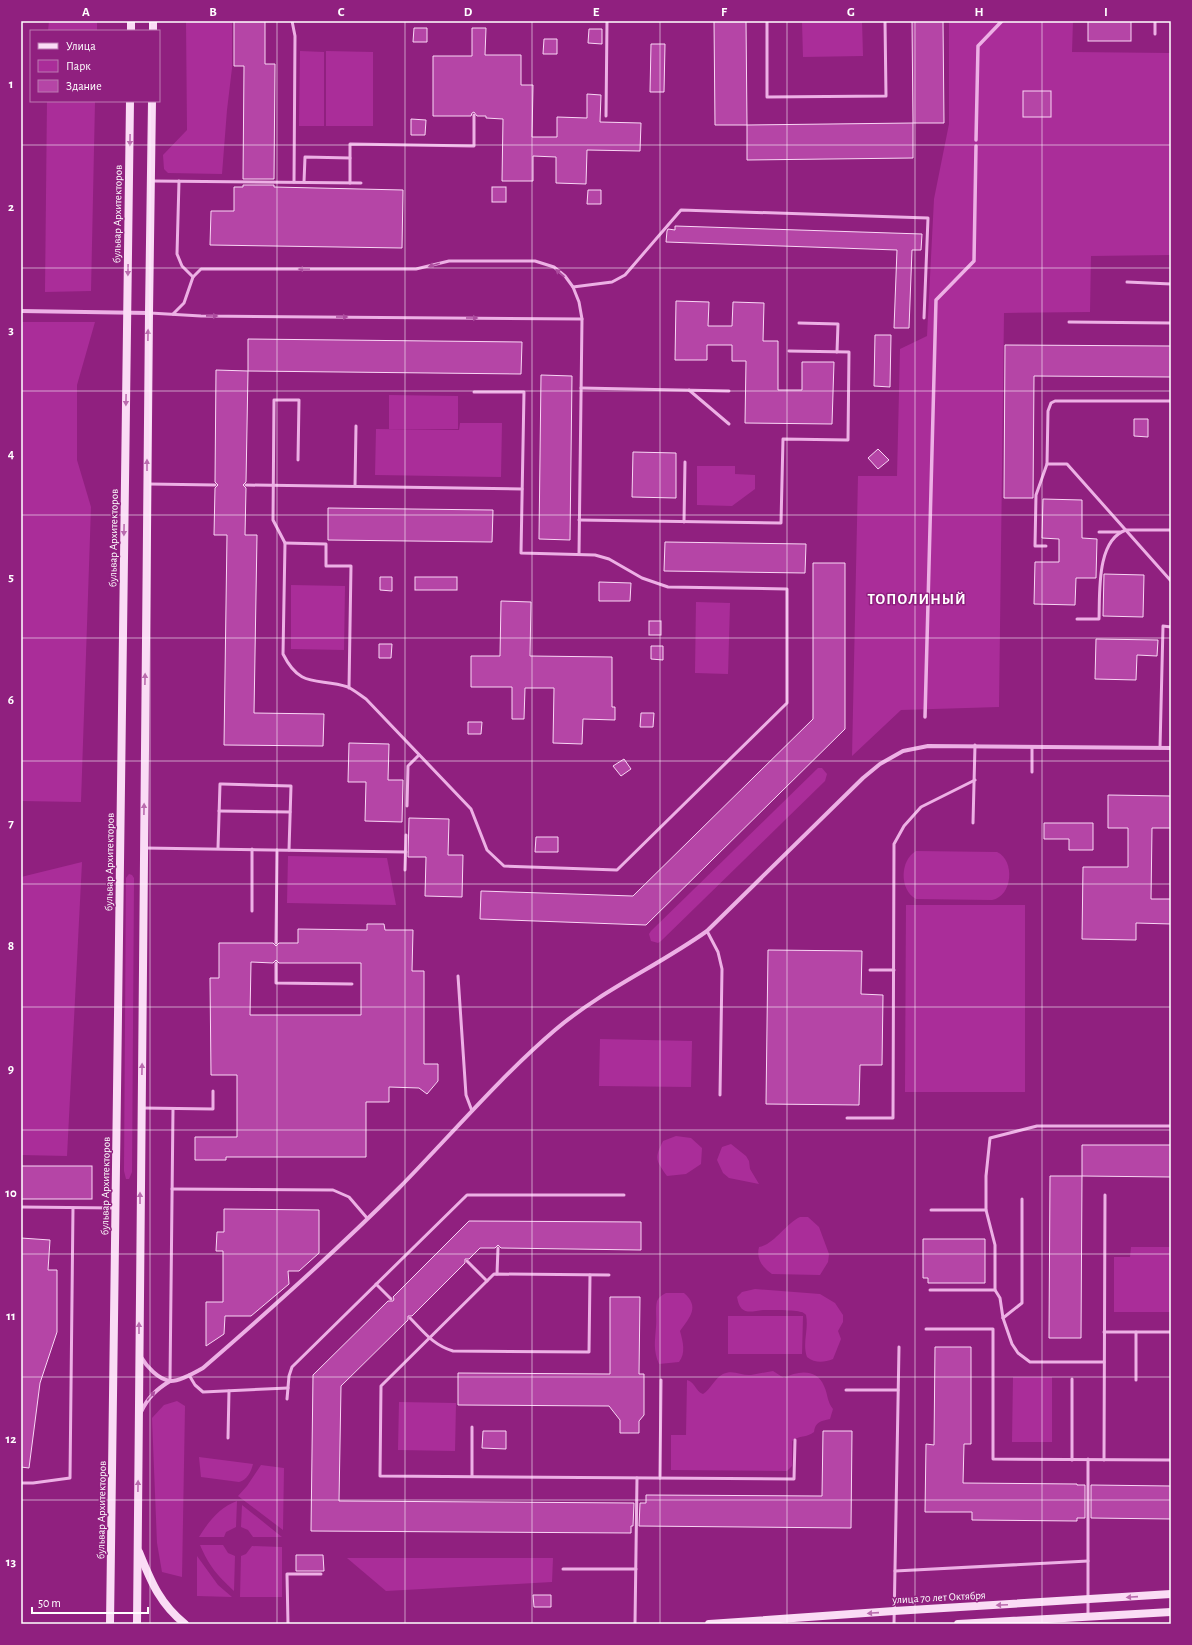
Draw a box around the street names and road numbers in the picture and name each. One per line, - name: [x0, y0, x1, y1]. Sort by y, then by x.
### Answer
- street label: бульвар Архитекторов: [111, 165, 124, 263]
- street label: бульвар Архитекторов: [107, 489, 120, 587]
- street label: бульвар Архитекторов: [103, 813, 116, 911]
- street label: бульвар Архитекторов: [99, 1137, 112, 1235]
- street label: бульвар Архитекторов: [95, 1461, 108, 1559]
- street label: улица 70 лет Октября: [891, 1590, 986, 1605]

